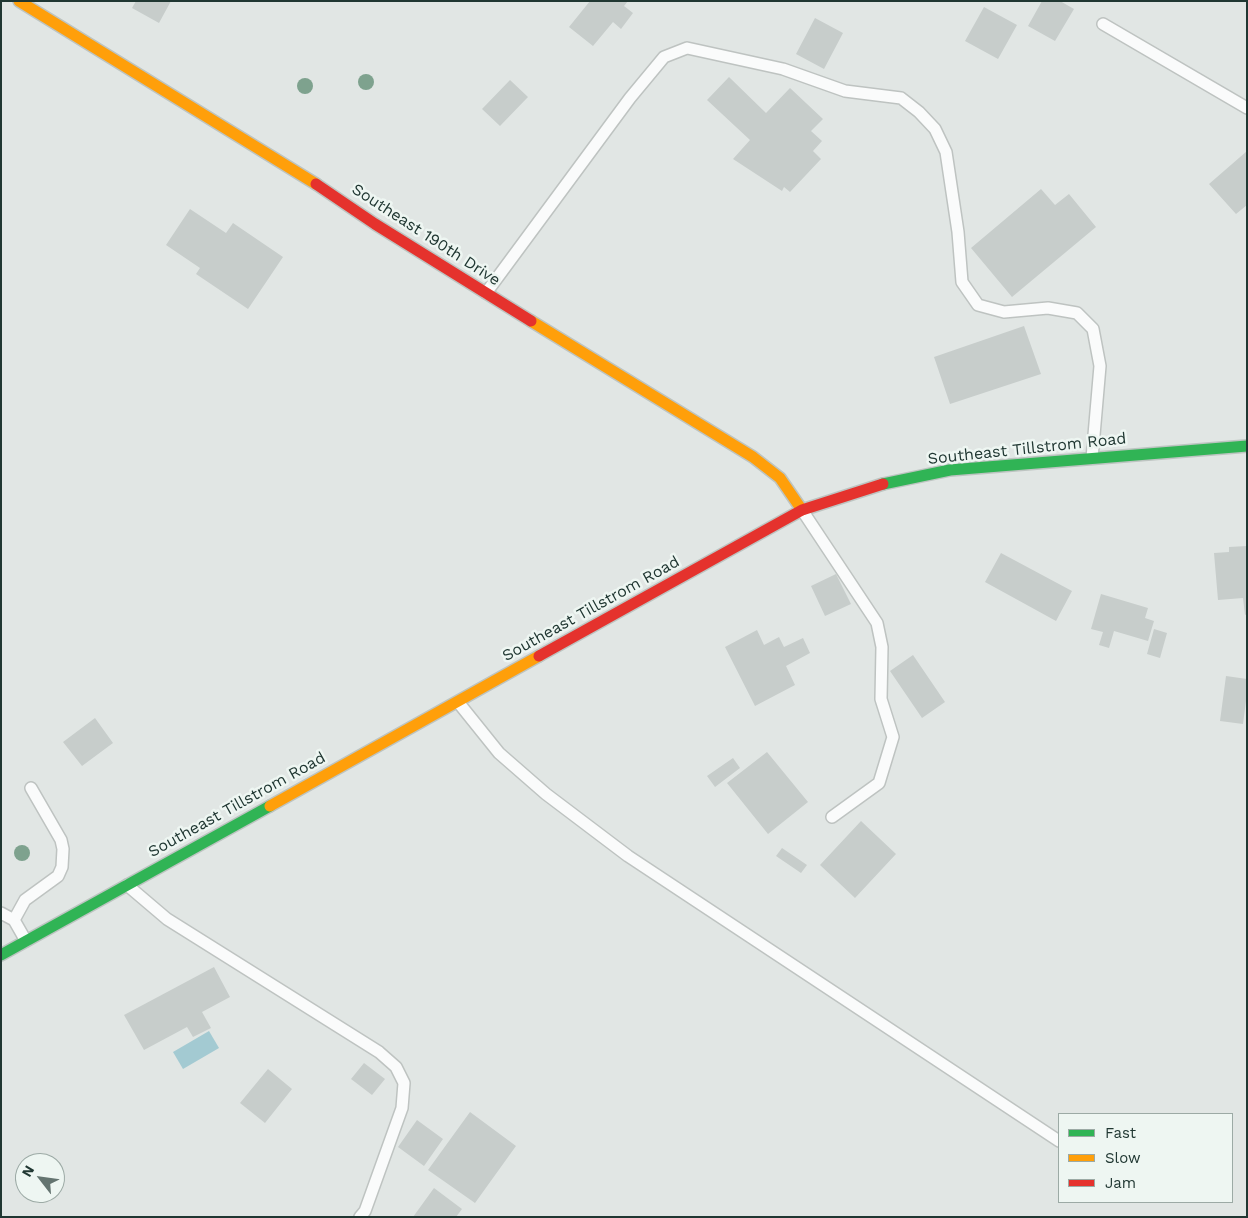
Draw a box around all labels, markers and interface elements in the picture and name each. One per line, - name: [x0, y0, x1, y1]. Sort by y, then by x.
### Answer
- street label: Southeast 190th Drive: [348, 180, 504, 290]
- street label: Southeast Tillstrom Road: [927, 429, 1127, 469]
- street label: Southeast Tillstrom Road: [499, 552, 683, 666]
- street label: Southeast Tillstrom Road: [145, 748, 329, 862]
- legend: [1058, 1113, 1233, 1203]
- text: Fast: [1105, 1124, 1136, 1142]
- text: Slow: [1105, 1149, 1141, 1167]
- north arrow: [15, 1153, 65, 1203]
- text: N: [18, 1163, 37, 1179]
- text: Jam: [1105, 1174, 1136, 1192]

